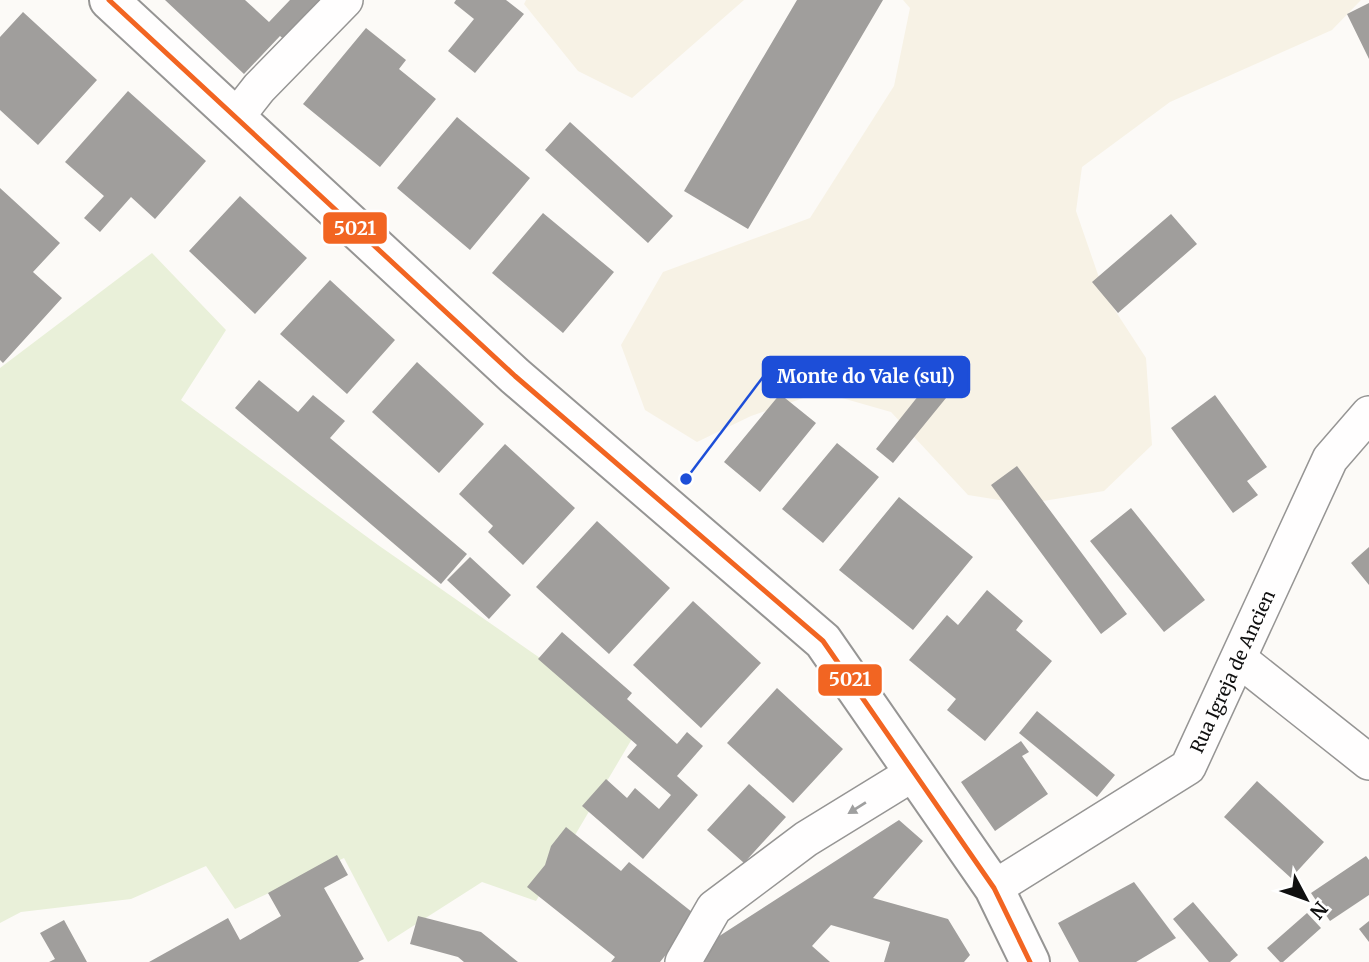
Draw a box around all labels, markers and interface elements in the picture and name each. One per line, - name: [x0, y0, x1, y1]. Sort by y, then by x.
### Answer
- line badge: 5021: [322, 211, 388, 245]
- text: 5021: [334, 216, 376, 240]
- callout: Monte do Vale (sul): [763, 357, 969, 397]
- text: Monte do Vale (sul): [777, 364, 955, 388]
- street label: Rua Igreja de Ancien: [1185, 586, 1280, 756]
- line badge: 5021: [817, 663, 883, 697]
- text: 5021: [829, 667, 871, 691]
- one-way arrow: [848, 801, 867, 814]
- north arrow: [1271, 864, 1341, 934]
- text: N: [1305, 897, 1333, 924]

